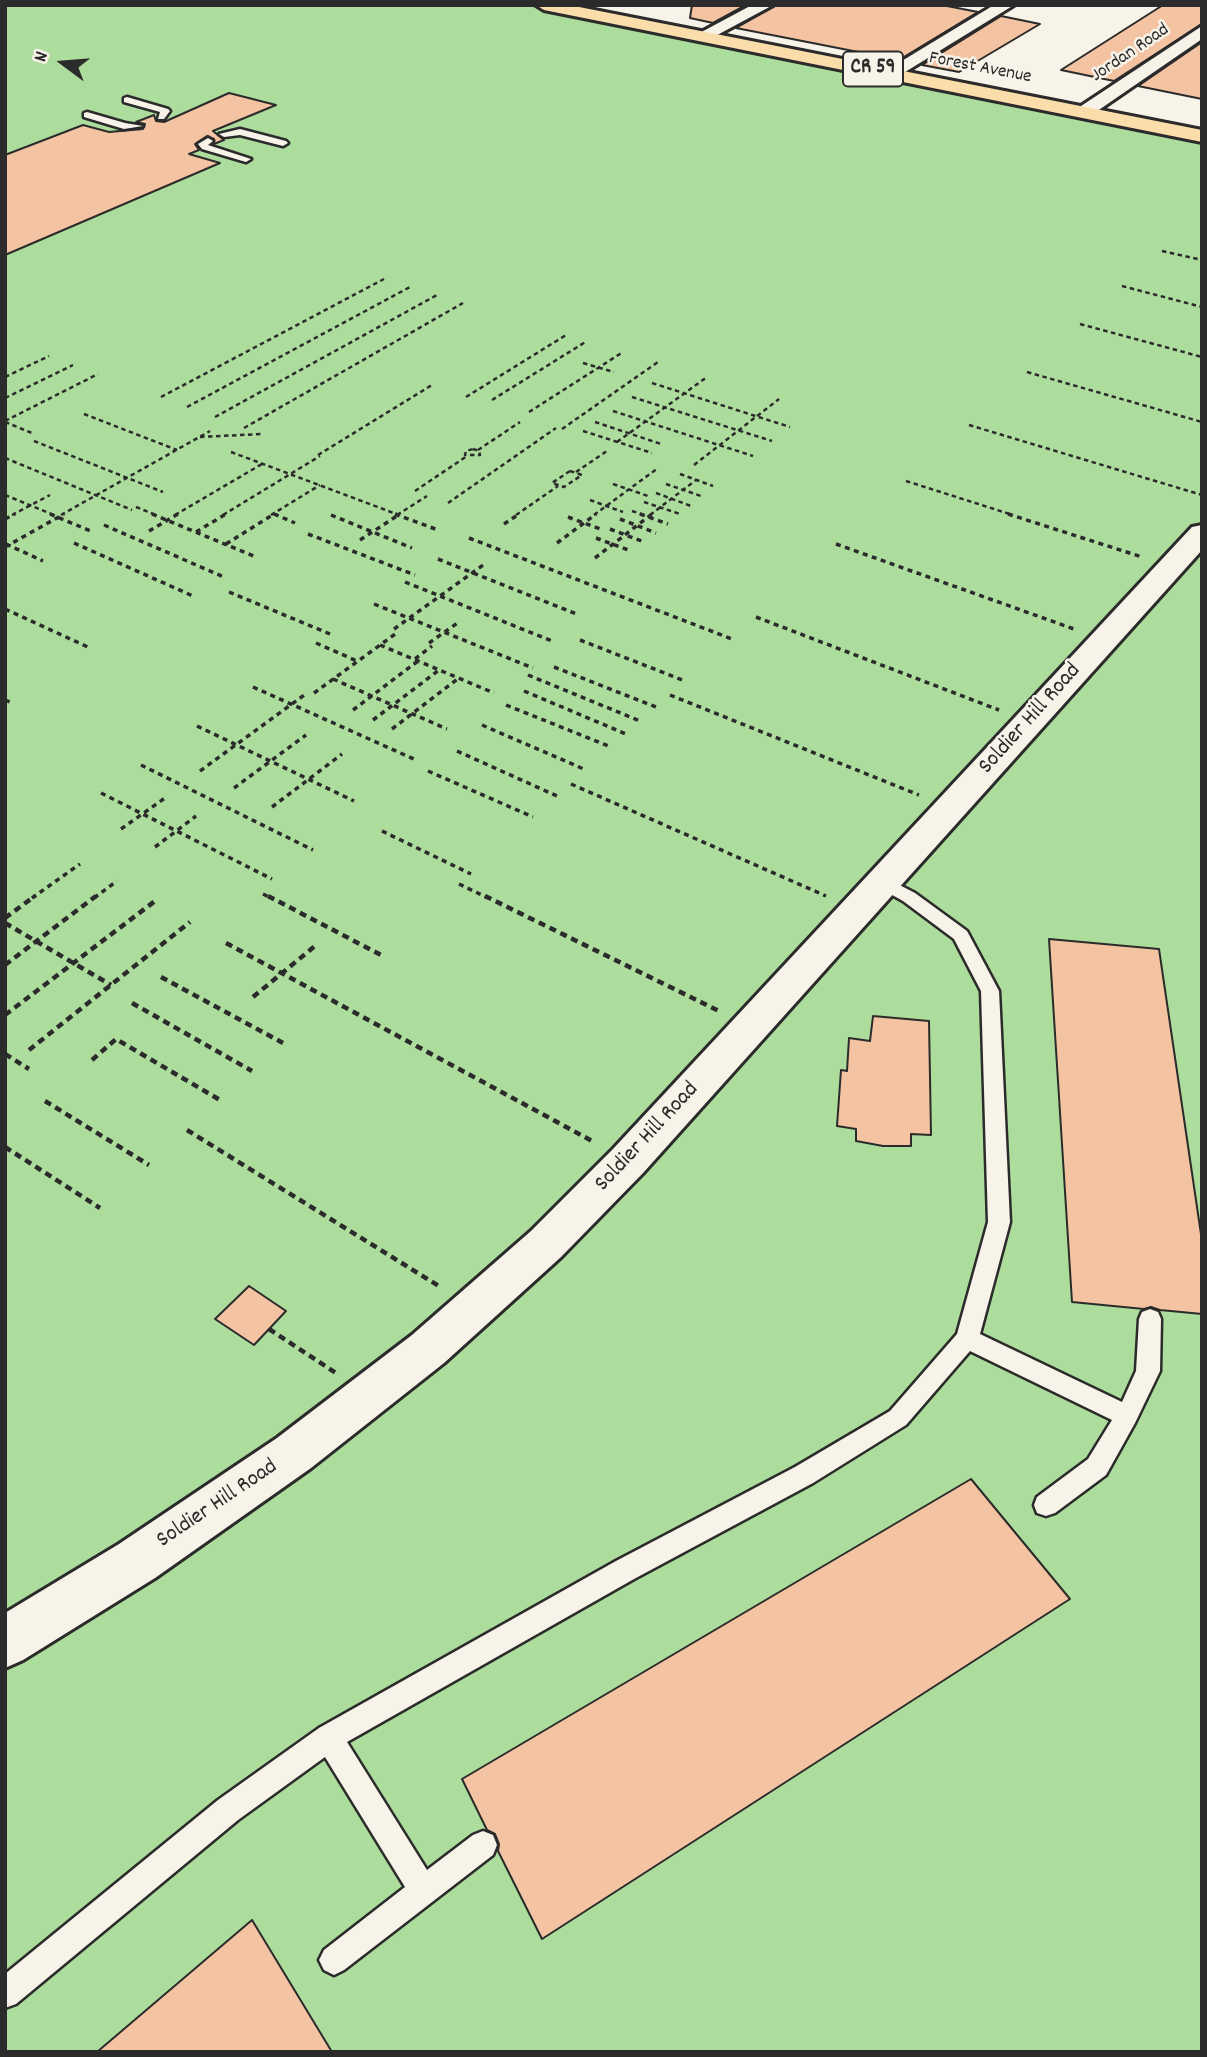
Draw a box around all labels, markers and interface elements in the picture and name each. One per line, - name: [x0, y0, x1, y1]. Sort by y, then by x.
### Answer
- street label: Jordan Road: [1088, 20, 1174, 88]
- north arrow: [28, 28, 98, 98]
- street label: Forest Avenue: [927, 48, 1033, 90]
- text: N: [28, 49, 57, 65]
- road number: CR 59: [843, 52, 903, 86]
- street label: Soldier Hill Road: [974, 659, 1088, 781]
- street label: Soldier Hill Road: [590, 1077, 706, 1199]
- street label: Soldier Hill Road: [152, 1454, 284, 1556]

